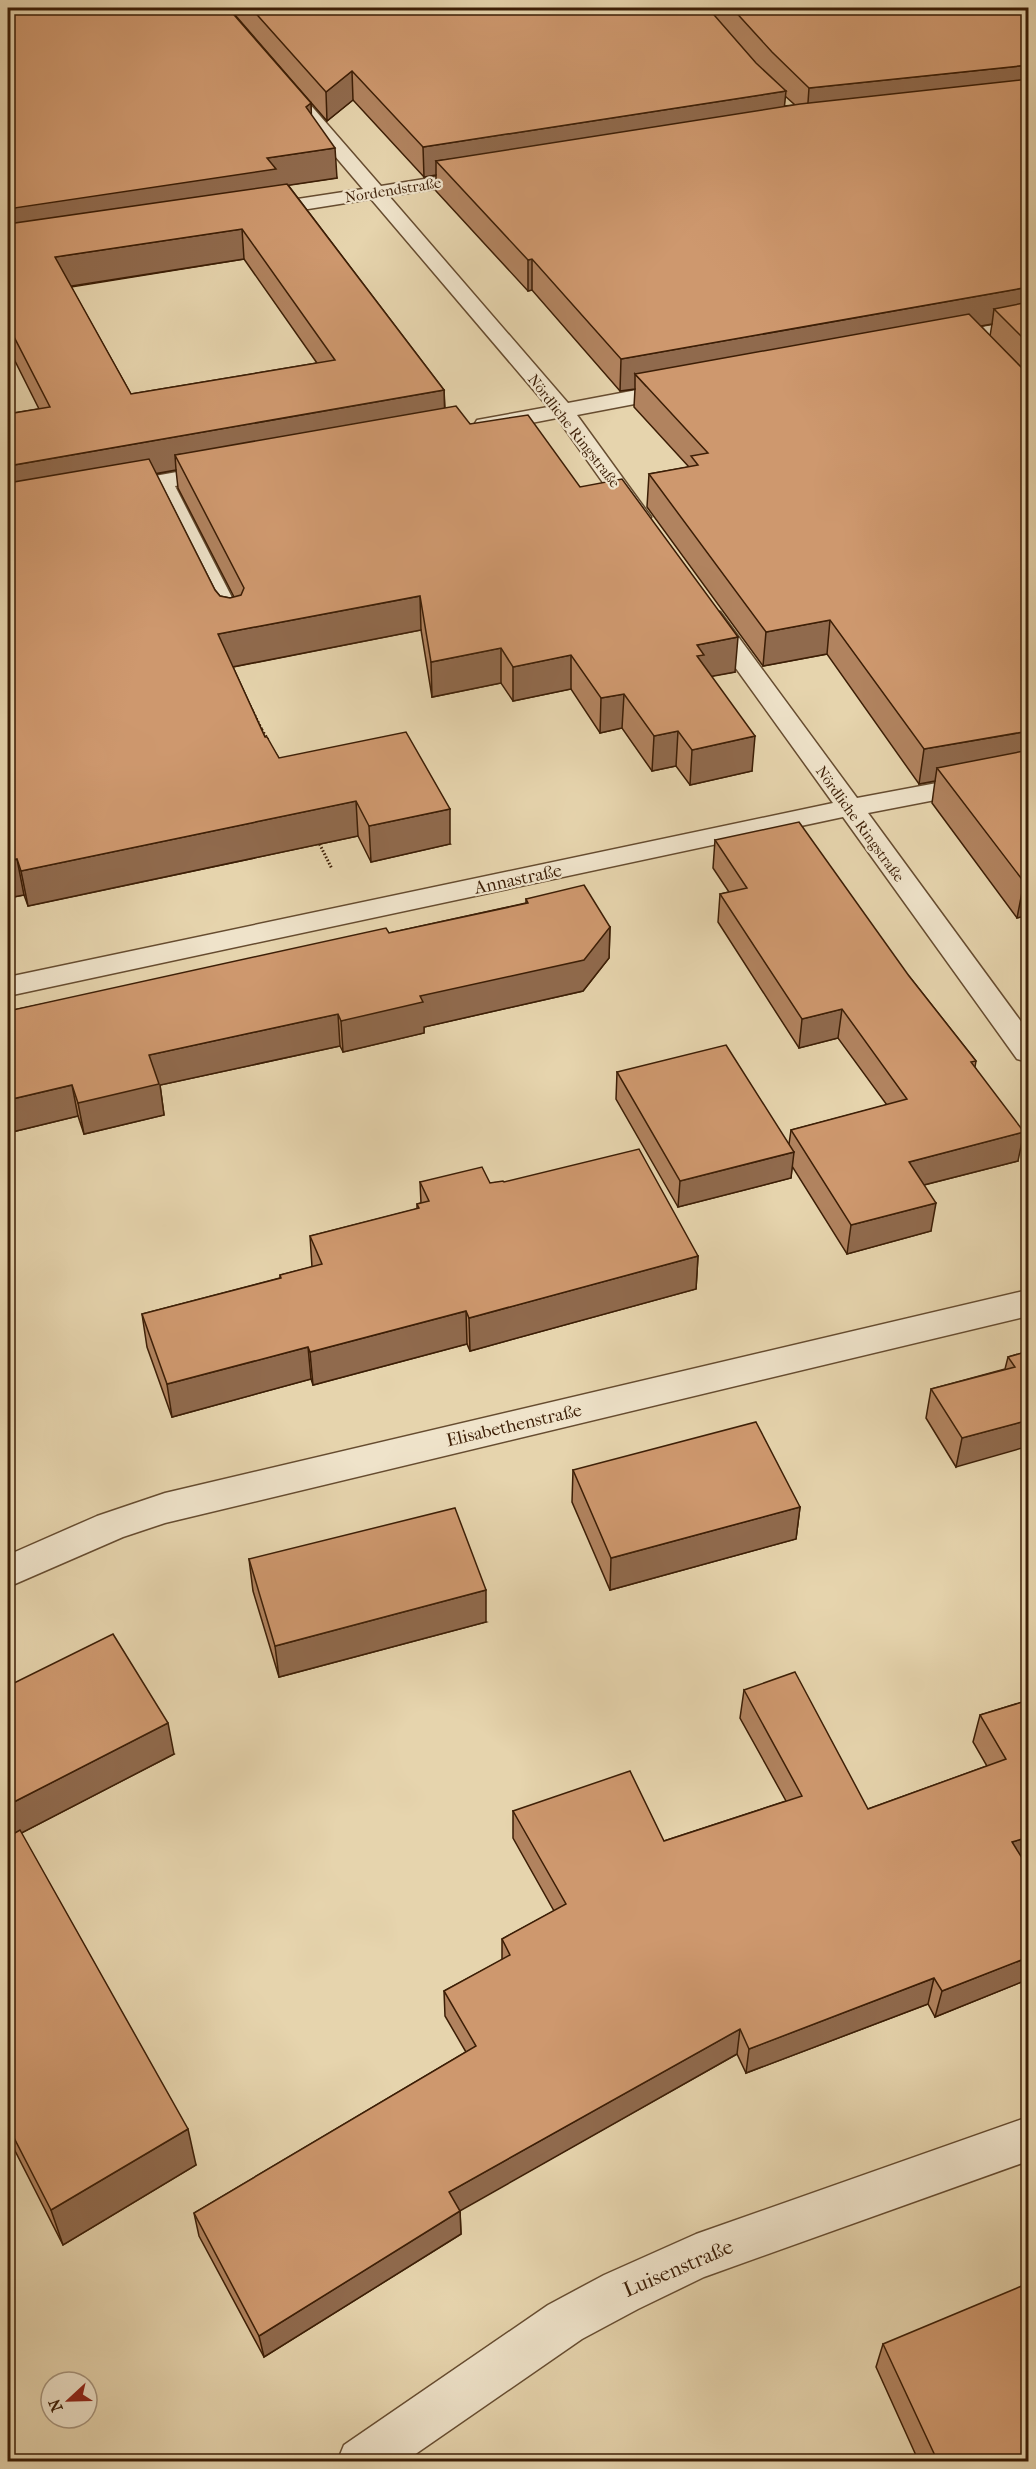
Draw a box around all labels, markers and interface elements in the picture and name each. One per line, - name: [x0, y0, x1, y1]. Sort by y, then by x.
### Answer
- street label: Nordendstraße: [344, 173, 443, 206]
- street label: Nördliche Ringstraße: [524, 371, 624, 492]
- street label: Nördliche Ringstraße: [812, 763, 908, 886]
- street label: Annastraße: [472, 860, 564, 899]
- street label: Elisabethenstraße: [444, 1400, 584, 1451]
- street label: Luisenstraße: [620, 2234, 736, 2302]
- north arrow: [39, 2370, 99, 2430]
- text: N: [44, 2395, 67, 2415]

